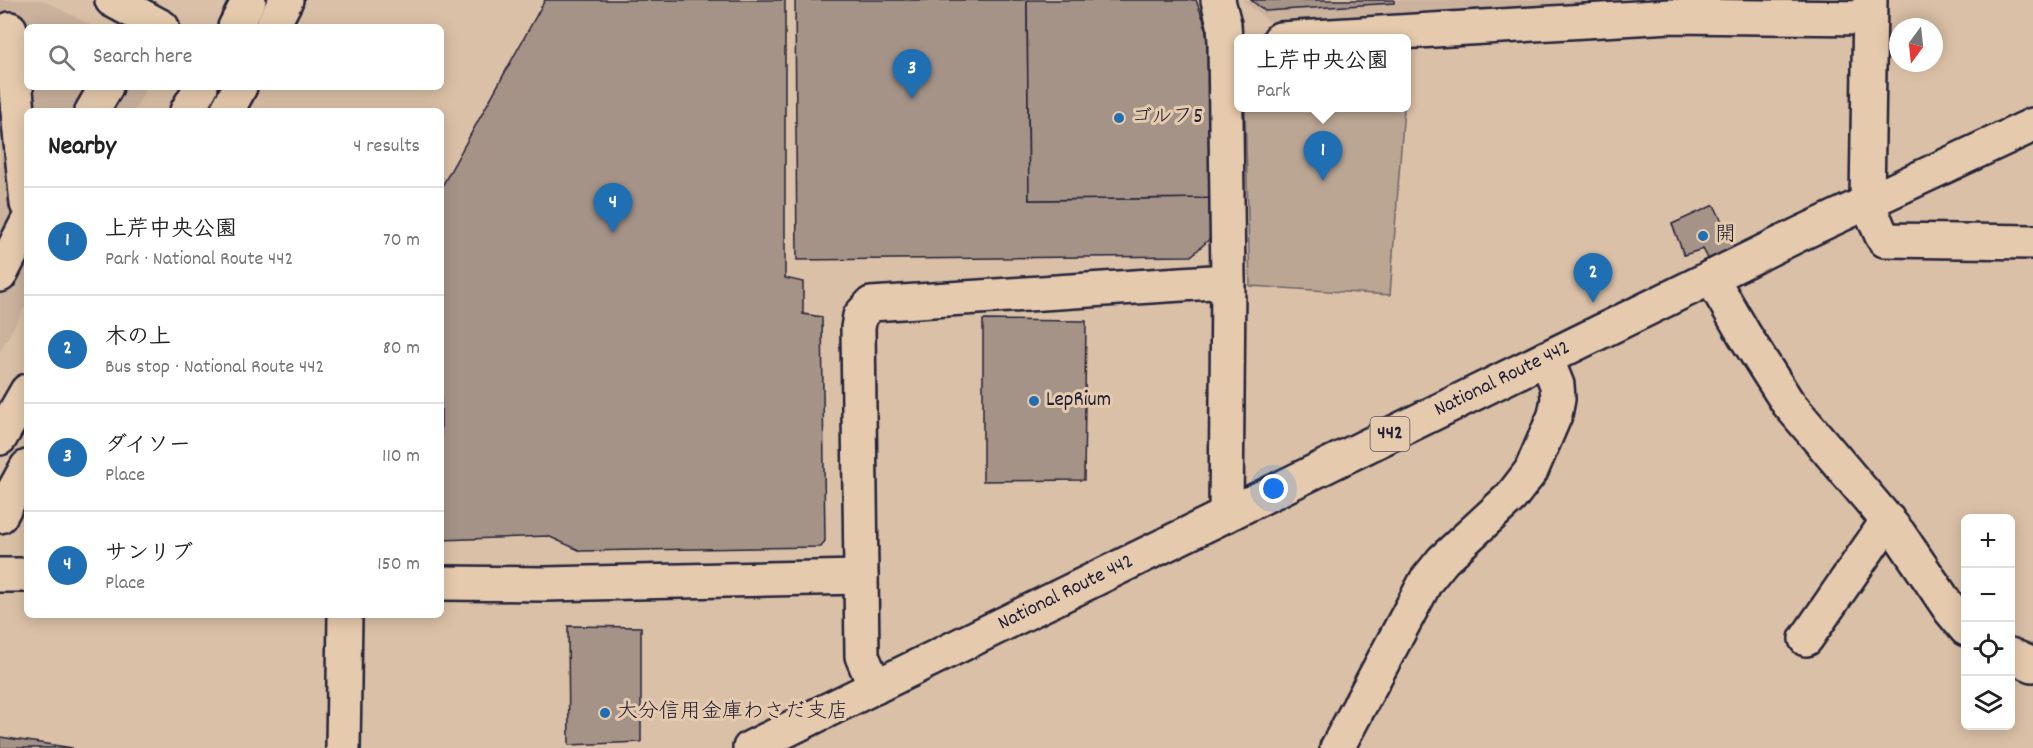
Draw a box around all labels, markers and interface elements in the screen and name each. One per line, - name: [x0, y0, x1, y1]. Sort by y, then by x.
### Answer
- north arrow: [1889, 18, 1943, 72]
- search box: [24, 24, 444, 90]
- popup: [1234, 34, 1411, 112]
- icon: search: [45, 41, 78, 74]
- text: Search here: [93, 42, 192, 73]
- text: 上芹中央公園: [1256, 47, 1389, 78]
- pin: 3: [892, 50, 932, 99]
- text: Park: [1256, 78, 1291, 106]
- place label: ゴルフ5: [1131, 103, 1203, 133]
- marker: ゴルフ5: [1112, 111, 1126, 125]
- text: Nearby: [48, 129, 116, 166]
- pin: 1: [1304, 132, 1342, 181]
- text: 4 results: [353, 133, 420, 161]
- pin: 4: [594, 184, 632, 233]
- text: 上芹中央公園: [105, 215, 237, 246]
- place label: 開: [1715, 221, 1736, 251]
- text: 1: [65, 227, 70, 255]
- text: 70 m: [383, 227, 420, 255]
- marker: 開: [1696, 229, 1710, 243]
- text: Park · National Route 442: [105, 246, 293, 274]
- pin: 2: [1574, 254, 1612, 303]
- text: 木の上: [105, 323, 171, 354]
- street label: National Route 442: [1430, 334, 1576, 425]
- text: 2: [63, 335, 72, 363]
- text: 80 m: [383, 335, 420, 363]
- text: Bus stop · National Route 442: [105, 354, 324, 382]
- place label: LepRium: [1046, 386, 1111, 416]
- marker: LepRium: [1027, 394, 1041, 408]
- road number: 442: [1370, 417, 1410, 451]
- text: ダイソー: [105, 431, 191, 462]
- text: 3: [63, 443, 72, 471]
- text: 110 m: [382, 443, 420, 471]
- text: Place: [105, 462, 145, 490]
- your location: [1259, 474, 1288, 503]
- map controls: [1961, 514, 2015, 730]
- button: +: [1961, 514, 2015, 568]
- text: サンリブ: [105, 539, 193, 570]
- street label: National Route 442: [993, 547, 1139, 639]
- text: 4: [63, 551, 72, 579]
- text: 150 m: [377, 551, 420, 579]
- button: −: [1961, 568, 2015, 622]
- text: Place: [105, 570, 145, 598]
- button: locate: [1961, 622, 2015, 676]
- button: layers: [1961, 676, 2015, 730]
- place label: 大分信用金庫わさだ支店: [617, 698, 848, 728]
- marker: 大分信用金庫わさだ支店: [598, 706, 612, 720]

